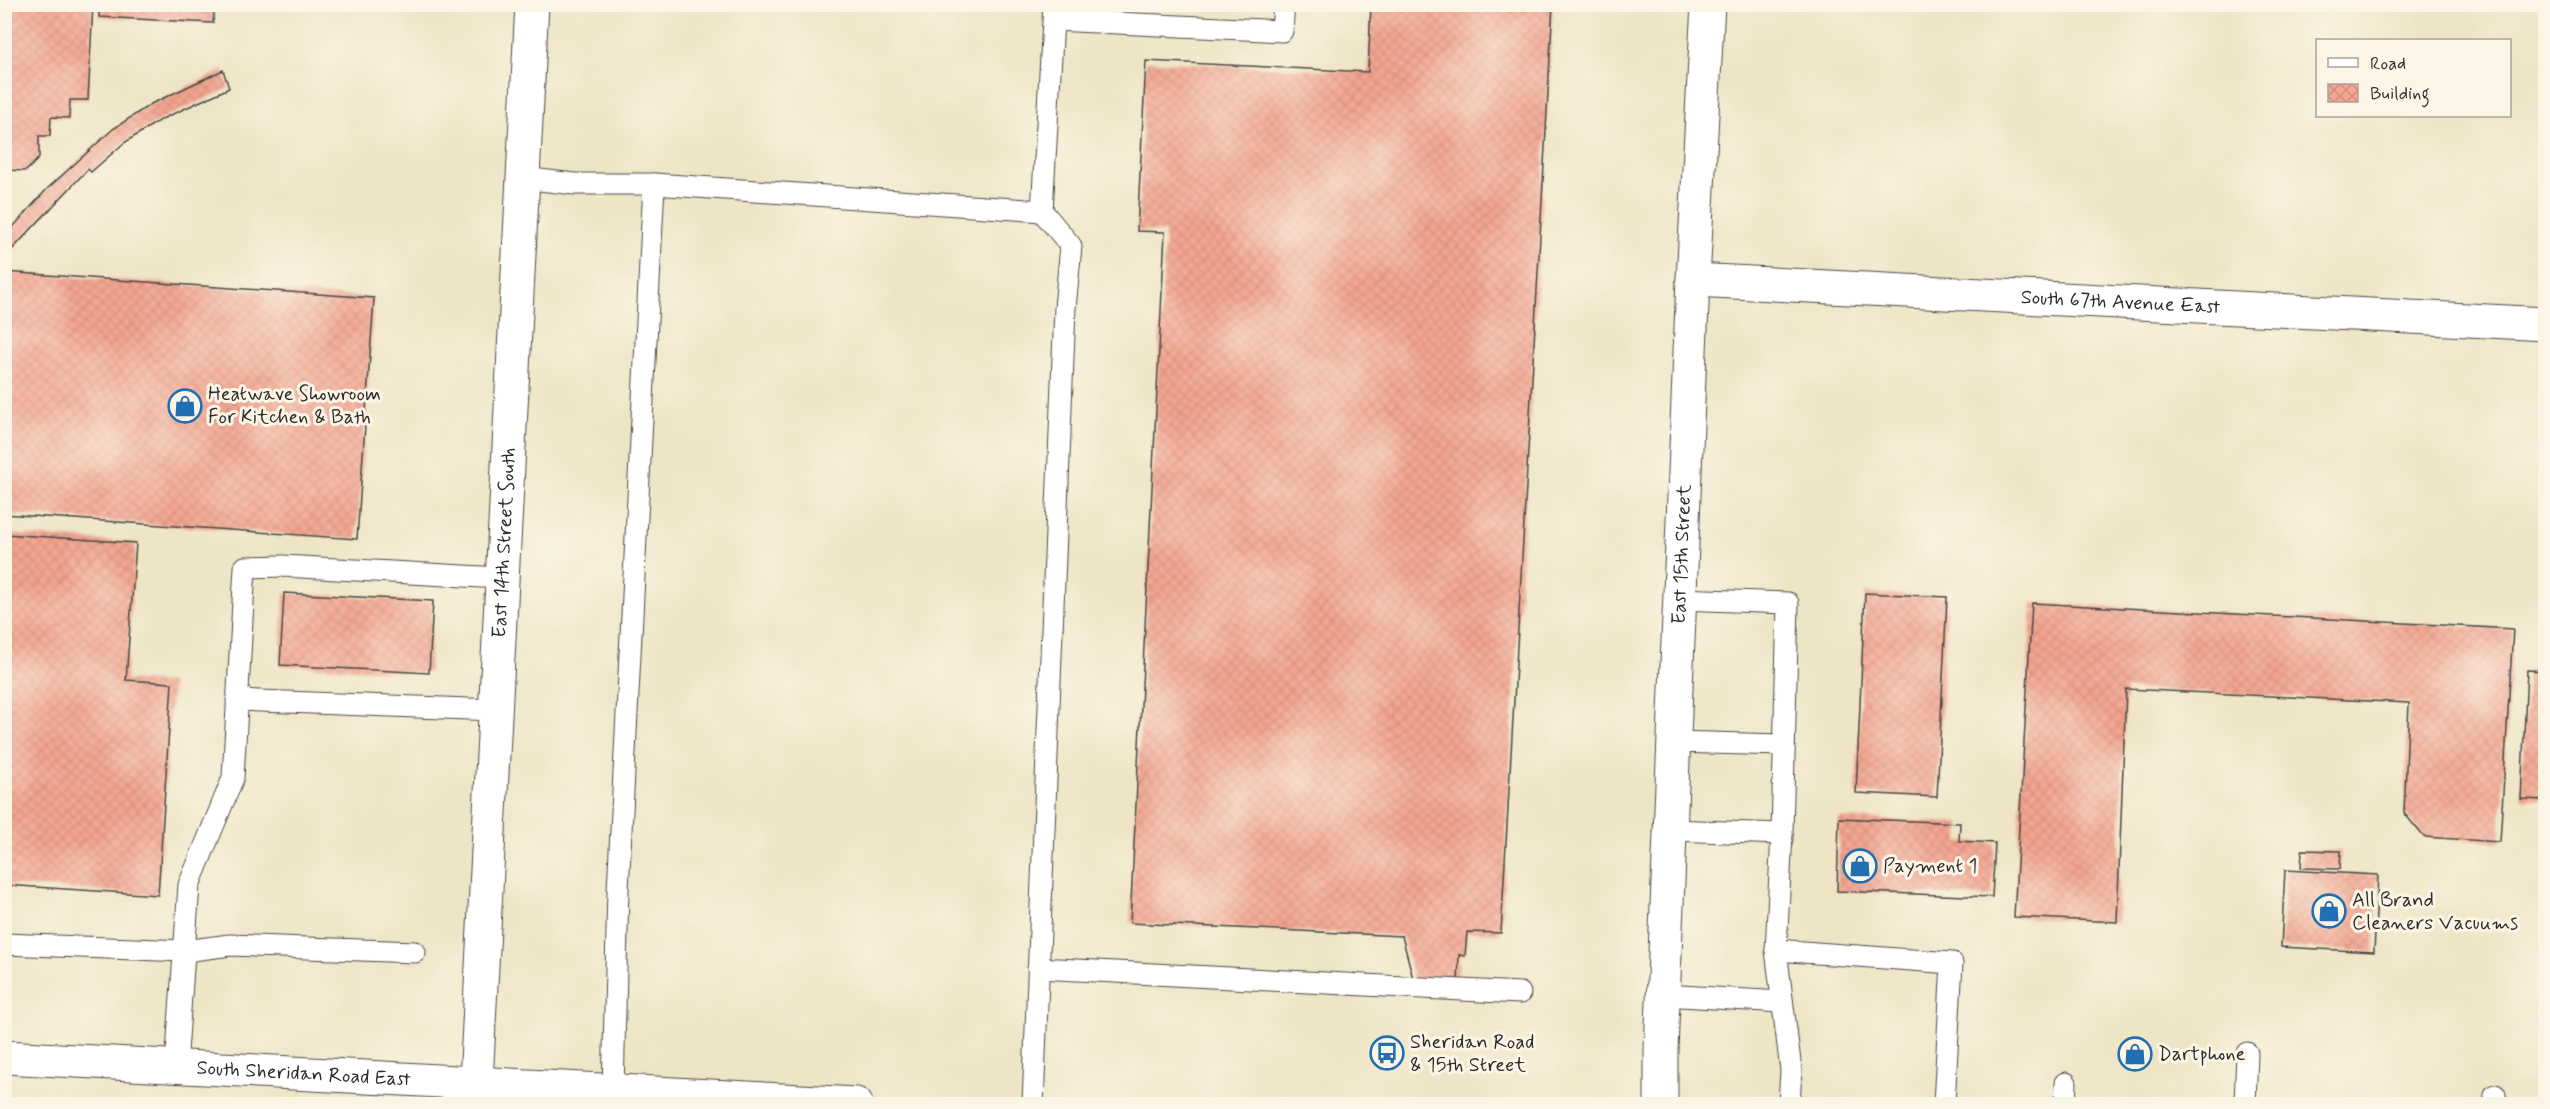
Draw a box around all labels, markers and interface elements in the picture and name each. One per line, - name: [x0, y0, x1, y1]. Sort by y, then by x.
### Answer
- legend: [2316, 39, 2511, 117]
- text: Road: [2370, 52, 2406, 76]
- text: Building: [2370, 82, 2430, 108]
- street label: South 67th Avenue East: [2020, 283, 2221, 321]
- place label: Heatwave Showroom For Kitchen & Bath: [208, 381, 381, 431]
- shop icon: Heatwave Showroom For Kitchen & Bath: [167, 388, 203, 424]
- street label: East 14th Street South: [486, 447, 522, 639]
- street label: East 15th Street: [1665, 484, 1698, 625]
- shop icon: Payment 1: [1842, 848, 1878, 884]
- place label: Payment 1: [1883, 853, 1977, 880]
- place label: All Brand Cleaners Vacuums: [2352, 887, 2518, 937]
- shop icon: All Brand Cleaners Vacuums: [2311, 893, 2347, 929]
- place label: Sheridan Road & 15th Street: [1410, 1029, 1534, 1079]
- bus stop icon: Sheridan Road & 15th Street: [1369, 1035, 1405, 1071]
- shop icon: Dartphone: [2117, 1036, 2153, 1072]
- place label: Dartphone: [2158, 1041, 2245, 1068]
- street label: South Sheridan Road East: [196, 1054, 411, 1093]

